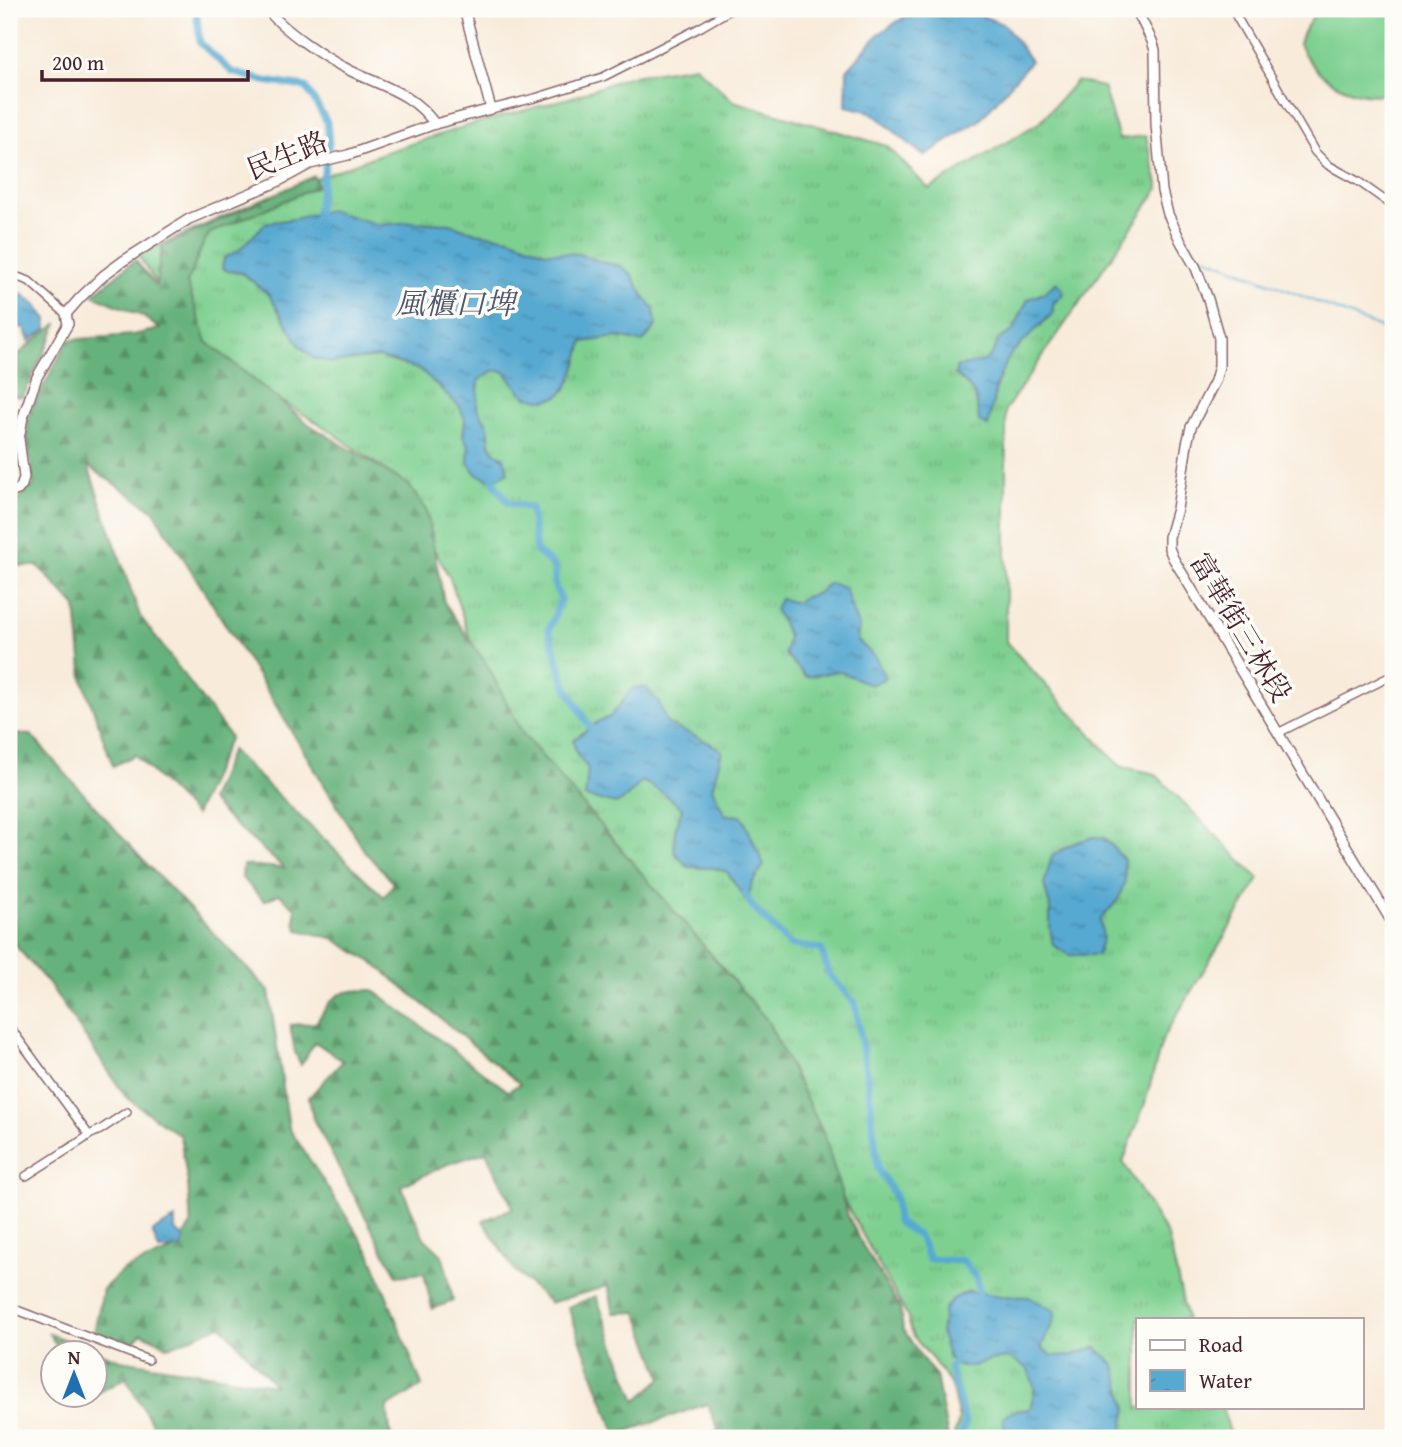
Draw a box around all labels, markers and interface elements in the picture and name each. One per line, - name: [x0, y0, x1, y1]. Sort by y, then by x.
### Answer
- scale bar: [42, 38, 248, 82]
- text: 200 m: [52, 47, 104, 78]
- street label: 民生路: [240, 120, 333, 189]
- water label: 風櫃口埤: [395, 281, 519, 325]
- street label: 富華街三林段: [1181, 544, 1302, 709]
- legend: [1136, 1318, 1364, 1408]
- text: Road: [1199, 1329, 1244, 1360]
- north arrow: [38, 1338, 108, 1408]
- text: N: [68, 1343, 81, 1371]
- text: Water: [1199, 1365, 1252, 1396]

